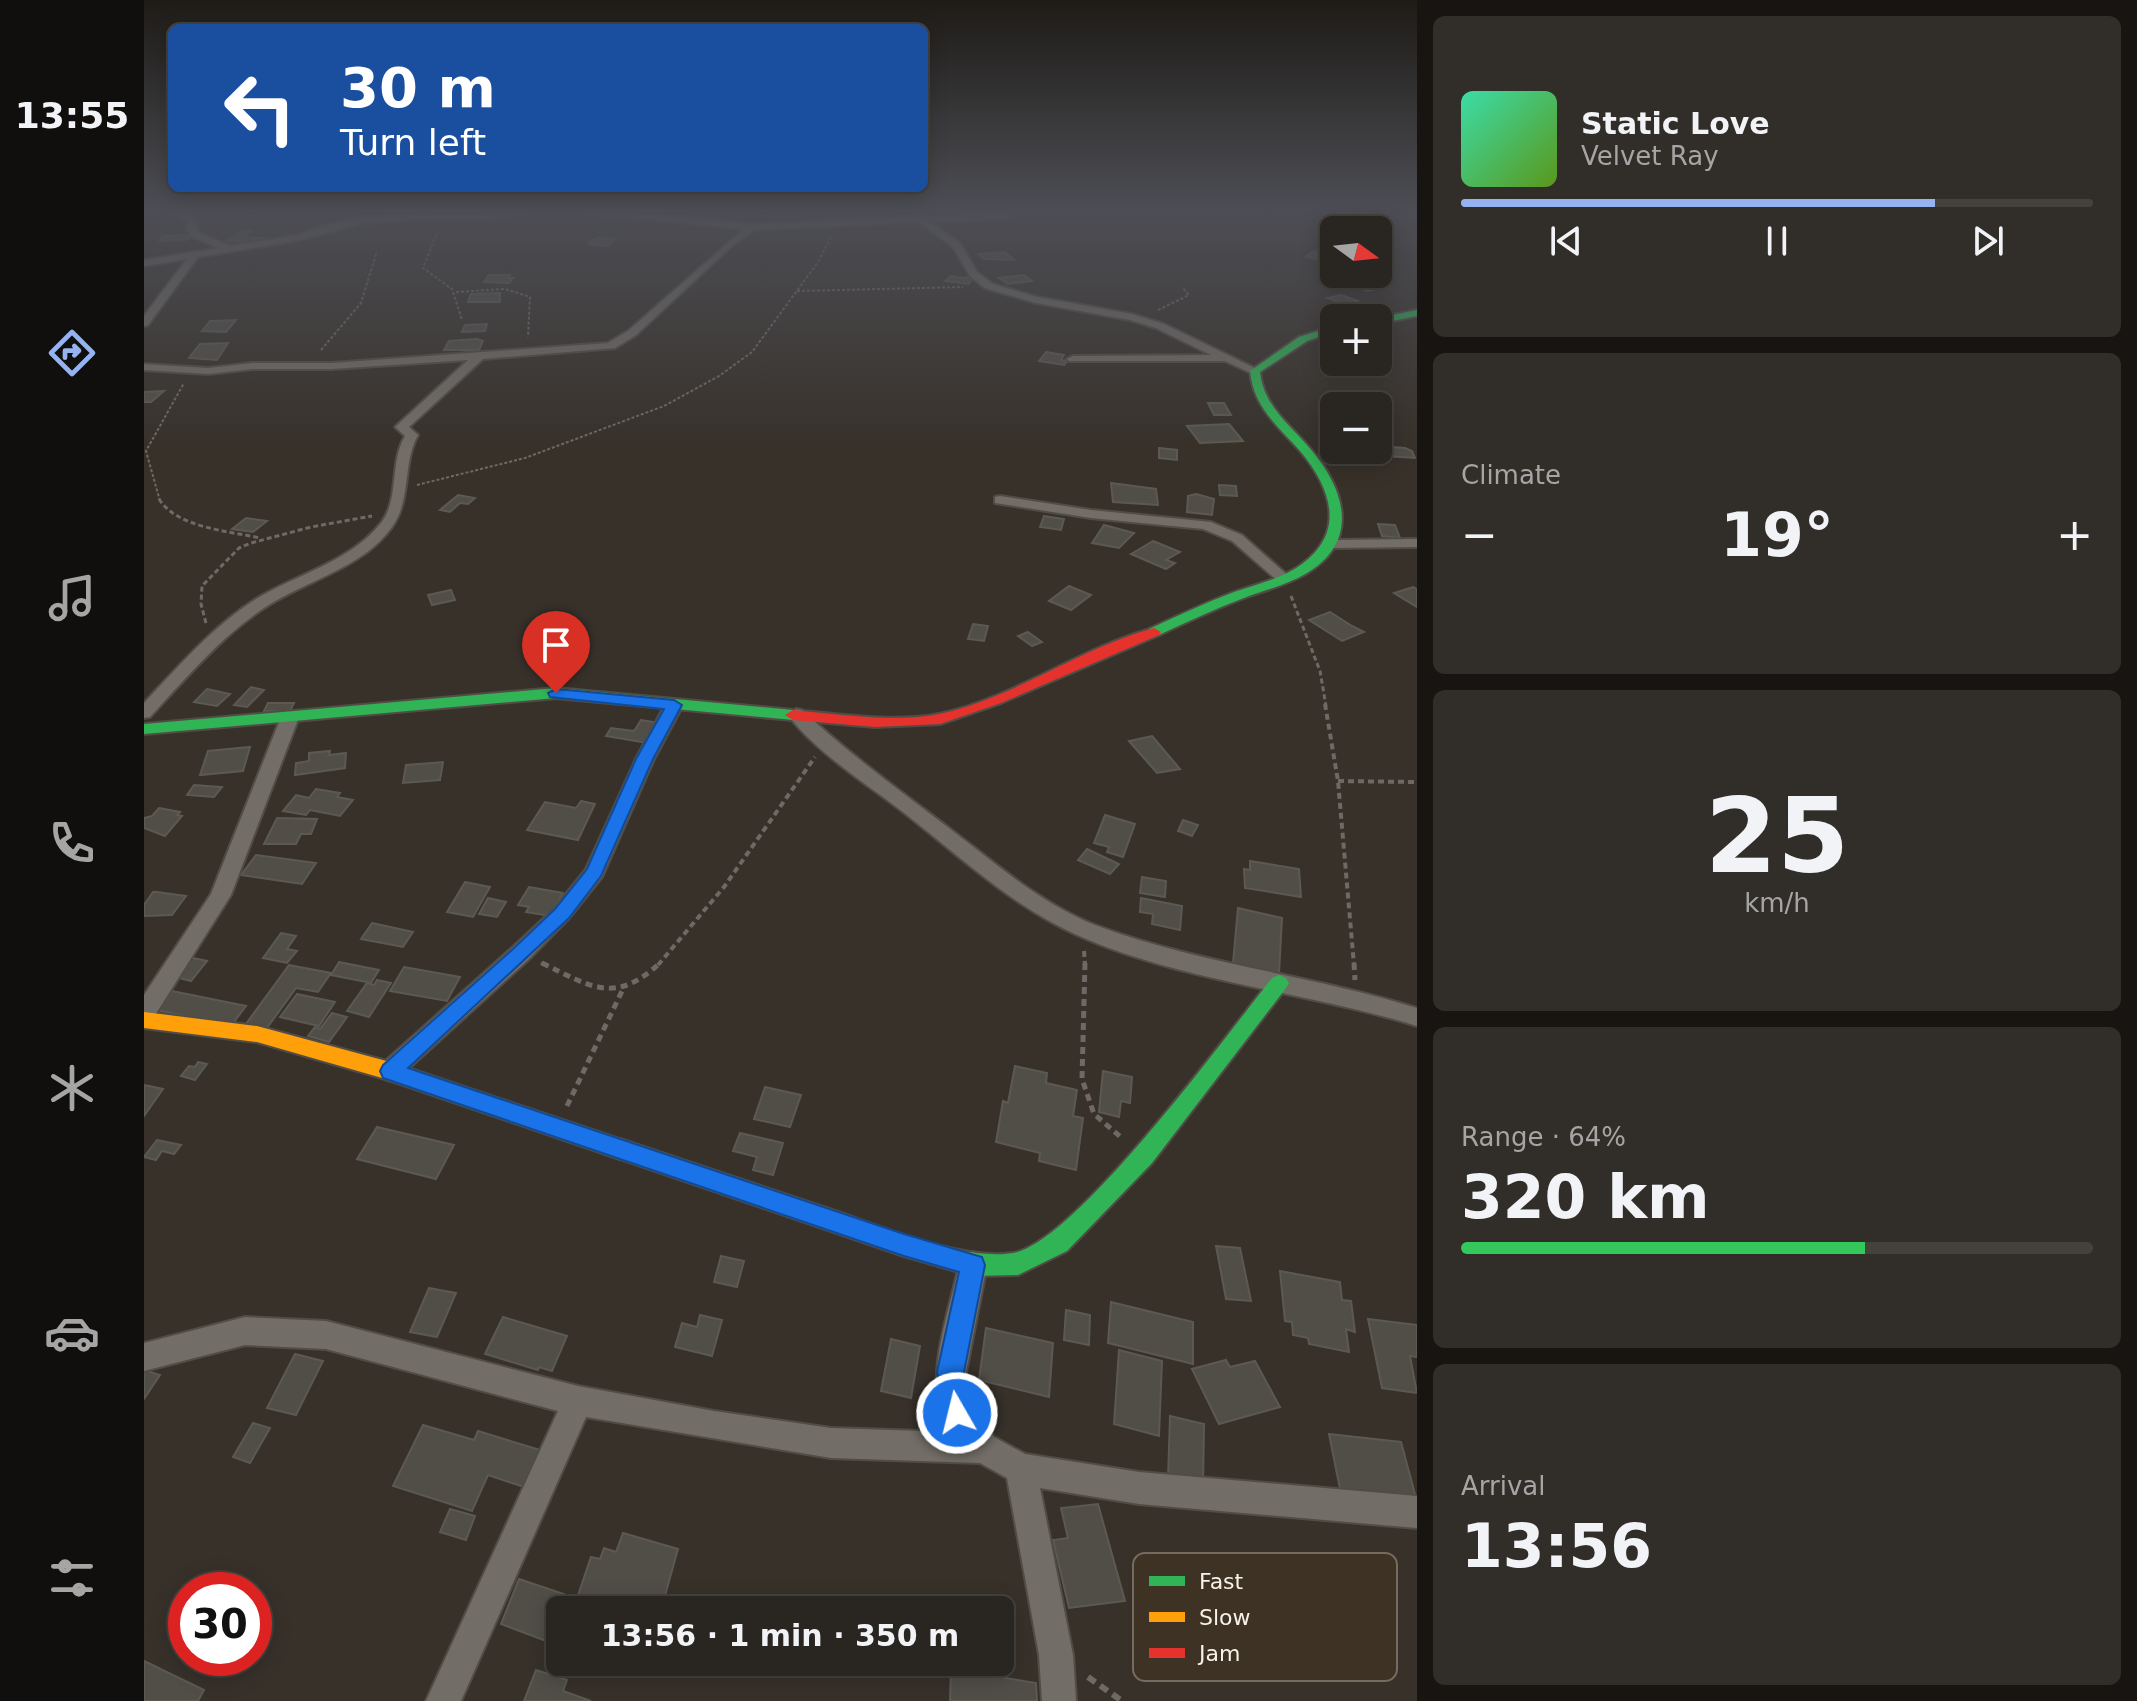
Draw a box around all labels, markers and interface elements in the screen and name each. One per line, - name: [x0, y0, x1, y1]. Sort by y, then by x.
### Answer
- text: 30 m: [340, 55, 496, 120]
- icon: left: [208, 56, 312, 160]
- text: 13:55: [15, 95, 129, 136]
- text: Static Love: [1581, 106, 1770, 141]
- text: Turn left: [340, 122, 486, 163]
- text: Velvet Ray: [1581, 141, 1719, 171]
- north arrow: [1320, 216, 1392, 288]
- map controls: [1320, 216, 1392, 464]
- icon: previous: [1544, 219, 1588, 263]
- icon: pause: [1755, 219, 1799, 263]
- icon: next: [1966, 219, 2010, 263]
- button: +: [1320, 304, 1392, 376]
- icon: directions: [44, 325, 100, 381]
- button: −: [1320, 392, 1392, 464]
- text: Climate: [1461, 460, 1561, 490]
- text: 19°: [1720, 500, 1834, 570]
- text: −: [1461, 509, 1498, 560]
- text: +: [2056, 509, 2093, 560]
- icon: music: [44, 570, 100, 626]
- pin: [522, 611, 590, 693]
- icon: arrive: [534, 623, 578, 667]
- text: 25: [1705, 775, 1849, 897]
- icon: phone: [44, 815, 100, 871]
- text: km/h: [1744, 888, 1810, 918]
- icon: climate: [44, 1060, 100, 1116]
- text: Range · 64%: [1461, 1122, 1626, 1152]
- text: 320 km: [1461, 1162, 1710, 1232]
- icon: car: [44, 1305, 100, 1361]
- position arrow: [915, 1371, 999, 1455]
- text: Arrival: [1461, 1471, 1545, 1501]
- text: 13:56: [1461, 1511, 1652, 1581]
- icon: filters: [44, 1550, 100, 1606]
- legend: [1133, 1553, 1397, 1681]
- text: Fast: [1199, 1569, 1244, 1594]
- speed limit sign: 30: [168, 1572, 272, 1676]
- text: Slow: [1199, 1605, 1251, 1630]
- text: 13:56 · 1 min · 350 m: [601, 1618, 959, 1653]
- text: Jam: [1197, 1641, 1240, 1666]

